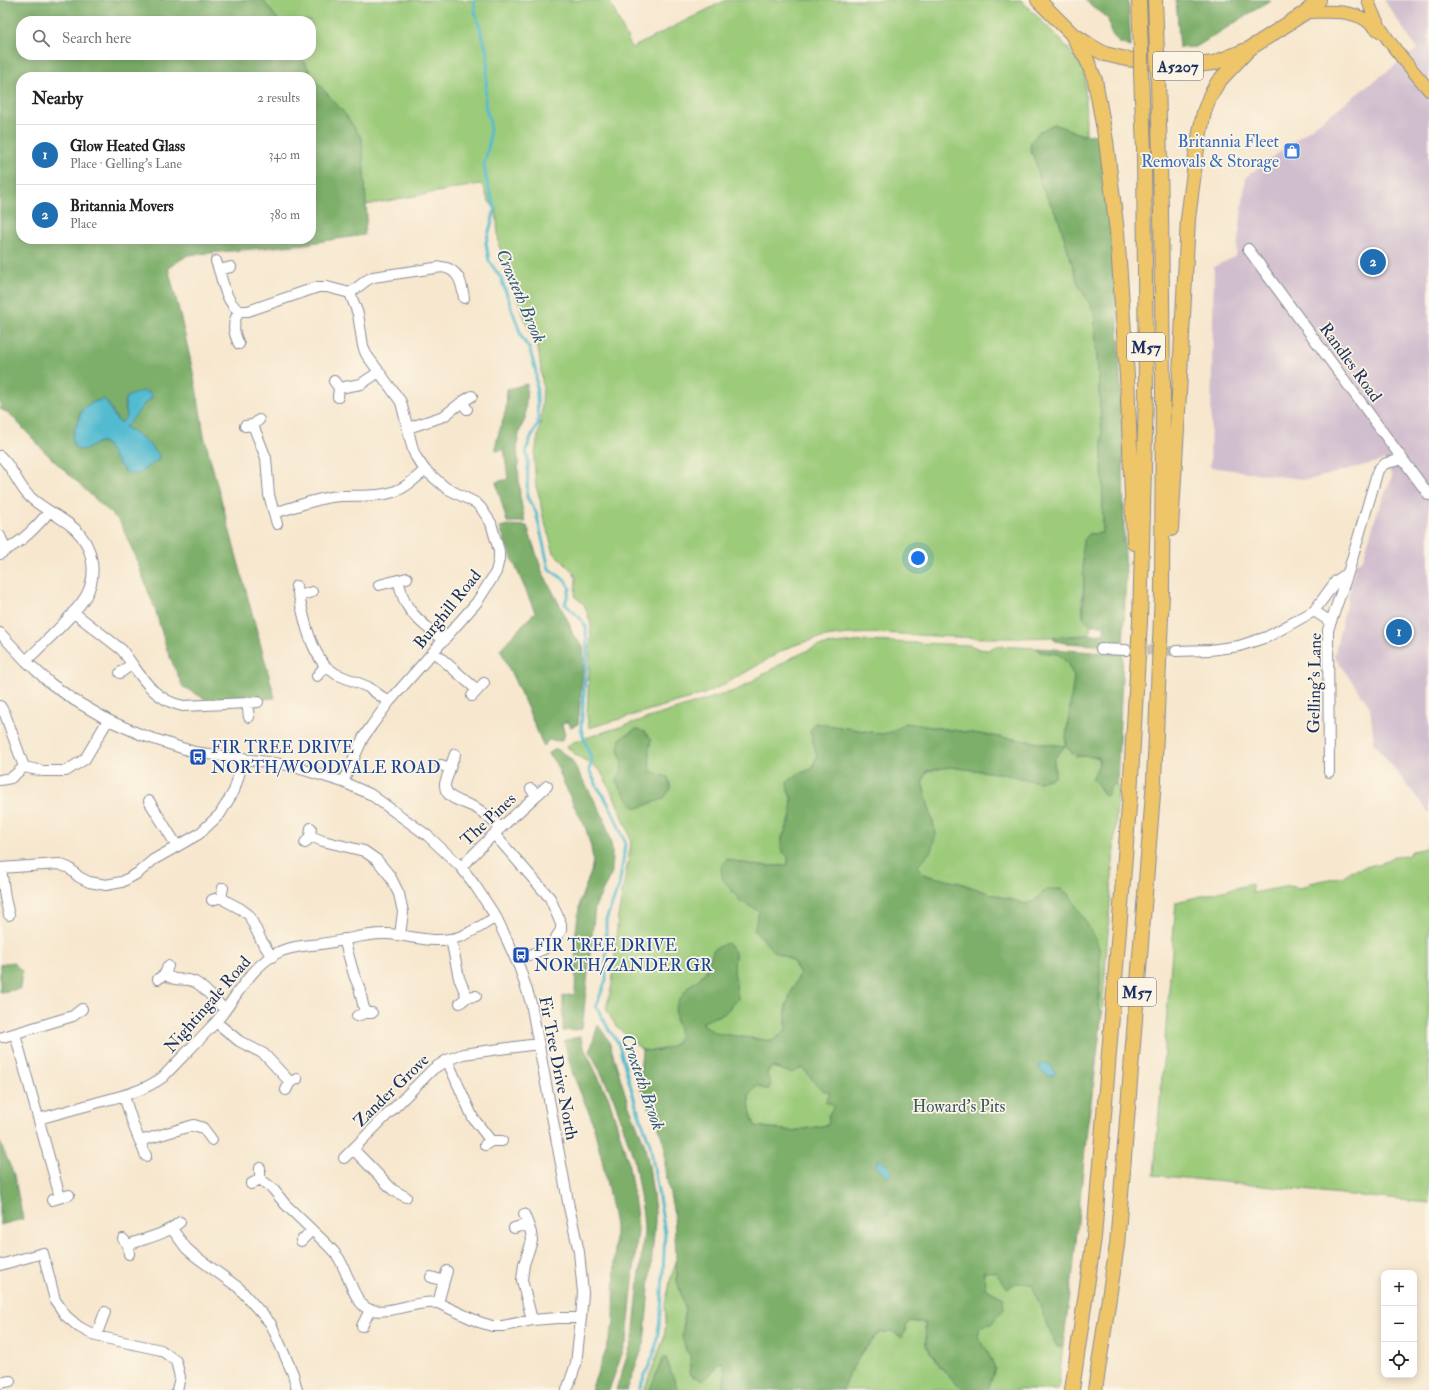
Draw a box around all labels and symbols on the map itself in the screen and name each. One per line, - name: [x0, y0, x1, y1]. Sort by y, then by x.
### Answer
- road number: A5207: [1153, 52, 1203, 80]
- place label: Britannia Fleet Removals & Storage: [1141, 131, 1279, 172]
- shop icon: Britannia Fleet Removals & Storage: [1282, 141, 1302, 161]
- water label: Croxteth Brook: [490, 246, 551, 347]
- pin: 2: [1360, 247, 1386, 277]
- street label: Randles Road: [1315, 319, 1387, 406]
- road number: M57: [1127, 333, 1165, 361]
- your location: [908, 548, 928, 568]
- street label: Burghill Road: [409, 565, 486, 653]
- pin: 1: [1386, 617, 1412, 647]
- street label: Gelling's Lane: [1303, 632, 1326, 734]
- place label: FIR TREE DRIVE NORTH/WOODVALE ROAD: [211, 737, 441, 778]
- bus stop icon: FIR TREE DRIVE NORTH/WOODVALE ROAD: [188, 747, 208, 767]
- street label: The Pines: [456, 788, 521, 850]
- place label: FIR TREE DRIVE NORTH/ZANDER GR: [534, 935, 713, 976]
- bus stop icon: FIR TREE DRIVE NORTH/ZANDER GR: [511, 945, 531, 965]
- street label: Nightingale Road: [160, 951, 256, 1057]
- road number: M57: [1118, 978, 1156, 1006]
- street label: Fir Tree Drive North: [534, 994, 583, 1142]
- water label: Croxteth Brook: [615, 1031, 670, 1133]
- street label: Zander Grove: [349, 1049, 433, 1132]
- park label: Howard's Pits: [913, 1096, 1006, 1117]

